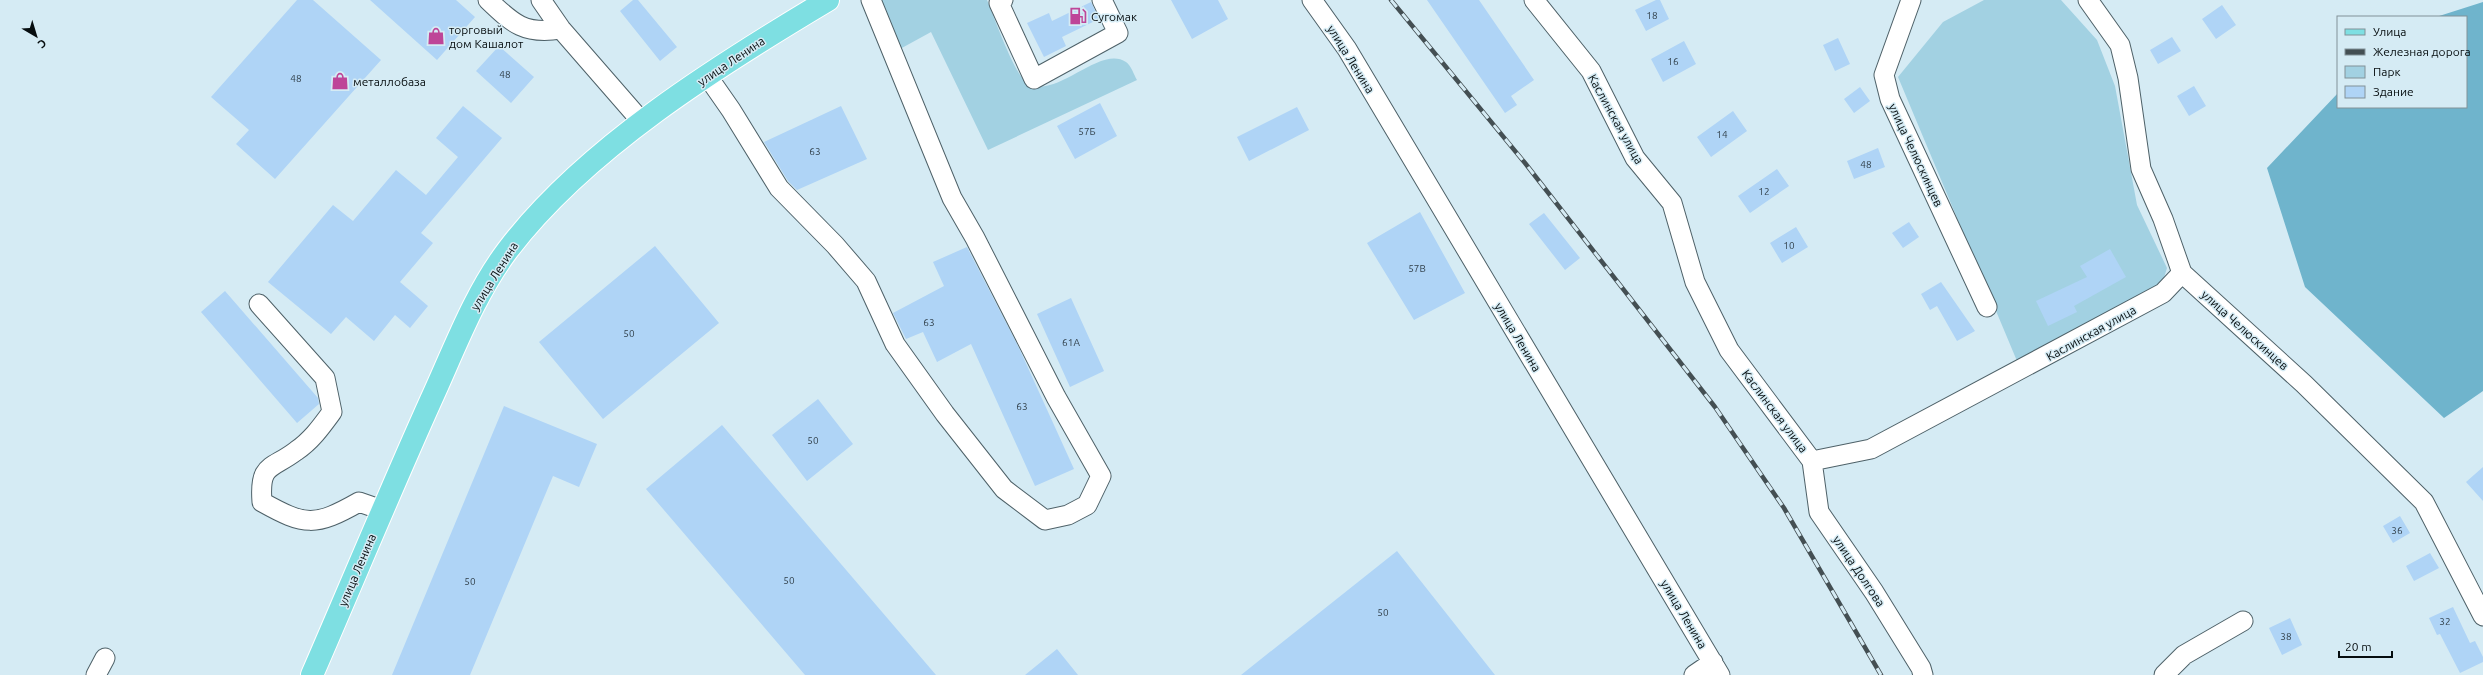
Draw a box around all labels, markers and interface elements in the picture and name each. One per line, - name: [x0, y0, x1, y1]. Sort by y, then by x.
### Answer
- fuel station icon: Сугомак: [1068, 6, 1088, 26]
- place label: Сугомак: [1091, 10, 1137, 23]
- house number: 18: [1646, 10, 1658, 21]
- north arrow: [16, 16, 56, 56]
- legend: [2337, 16, 2467, 108]
- place label: торговый дом Кашалот: [449, 23, 524, 50]
- street label: улица Ленина: [1325, 23, 1377, 95]
- text: Улица: [2373, 25, 2406, 38]
- shop icon: торговый дом Кашалот: [426, 26, 446, 46]
- street label: улица Ленина: [695, 34, 767, 88]
- text: С: [36, 37, 49, 51]
- text: Железная дорога: [2373, 45, 2471, 58]
- house number: 16: [1667, 56, 1679, 67]
- text: Парк: [2373, 65, 2401, 78]
- house number: 48: [499, 69, 511, 80]
- shop icon: металлобаза: [330, 71, 350, 91]
- street label: Каслинская улица: [1586, 72, 1646, 166]
- house number: 48: [290, 73, 302, 84]
- place label: металлобаза: [353, 75, 426, 88]
- text: Здание: [2373, 85, 2414, 98]
- street label: улица Челюскинцев: [1886, 101, 1946, 209]
- house number: 57Б: [1078, 126, 1096, 137]
- house number: 14: [1716, 129, 1728, 140]
- house number: 63: [809, 146, 821, 157]
- house number: 48: [1860, 159, 1872, 170]
- house number: 12: [1758, 186, 1770, 197]
- street label: улица Ленина: [468, 240, 520, 312]
- house number: 10: [1783, 240, 1795, 251]
- house number: 57В: [1408, 263, 1426, 274]
- street label: улица Челюскинцев: [2199, 288, 2291, 372]
- street label: улица Ленина: [1492, 300, 1544, 374]
- street label: Каслинская улица: [2044, 303, 2138, 363]
- house number: 63: [923, 317, 935, 328]
- house number: 50: [623, 328, 635, 339]
- house number: 61А: [1062, 337, 1080, 348]
- street label: Каслинская улица: [1740, 367, 1810, 455]
- house number: 63: [1016, 401, 1028, 412]
- house number: 50: [807, 435, 819, 446]
- house number: 36: [2391, 525, 2403, 536]
- street label: улица Ленина: [336, 532, 378, 608]
- street label: улица Долгова: [1831, 533, 1887, 609]
- house number: 50: [783, 575, 795, 586]
- house number: 50: [464, 576, 476, 587]
- street label: улица Ленина: [1658, 577, 1710, 651]
- house number: 50: [1377, 607, 1389, 618]
- house number: 32: [2439, 616, 2451, 627]
- house number: 38: [2280, 631, 2292, 642]
- scale bar: [2339, 633, 2392, 659]
- text: 20 m: [2345, 640, 2372, 653]

